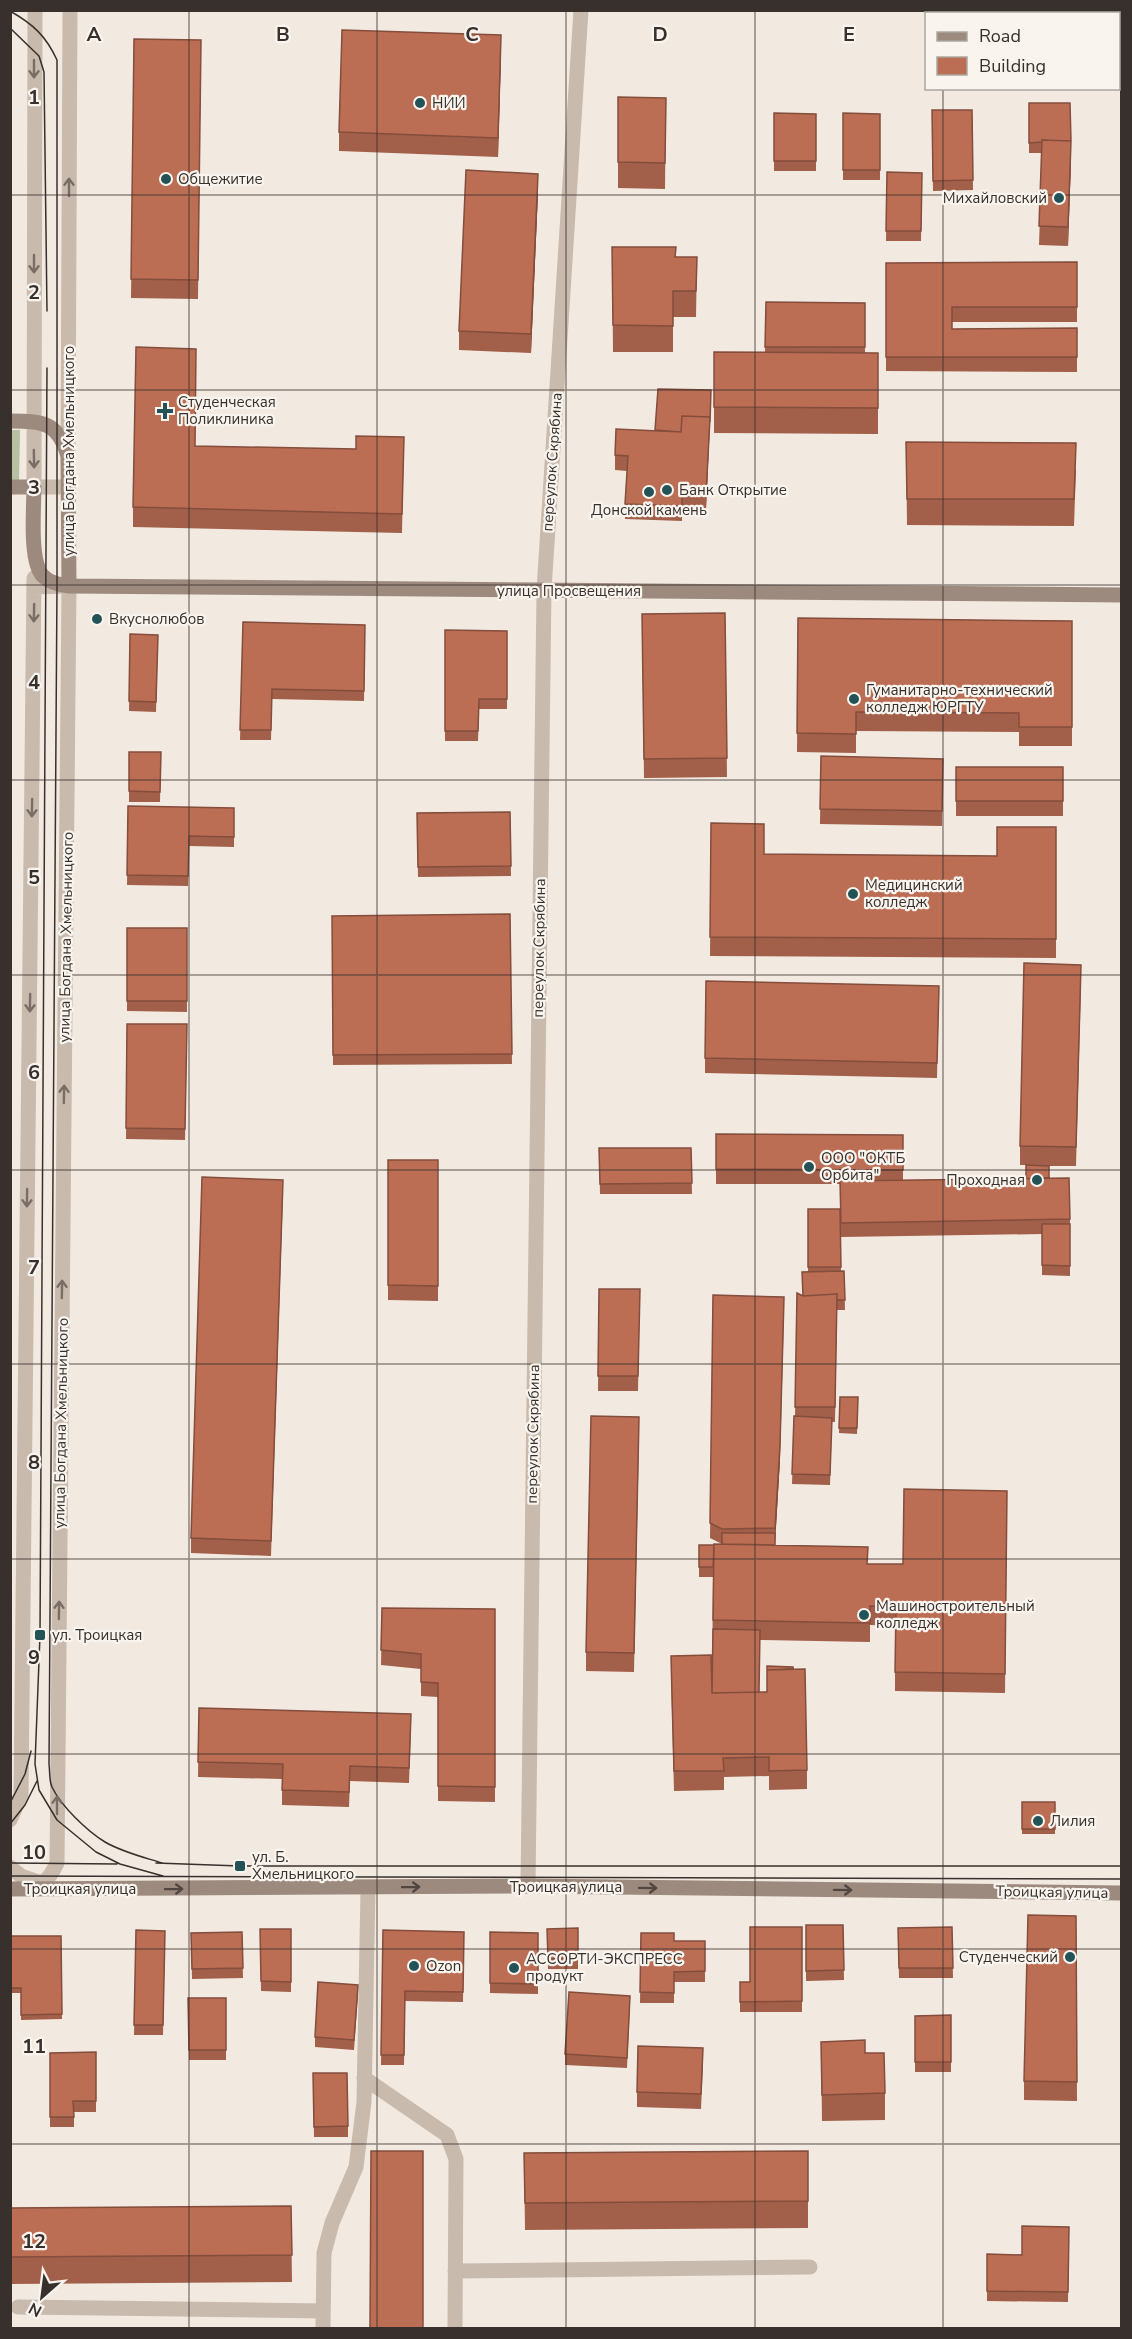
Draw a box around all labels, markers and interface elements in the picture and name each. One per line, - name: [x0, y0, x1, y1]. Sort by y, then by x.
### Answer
- legend: [925, 12, 1120, 90]
- text: A: [87, 21, 102, 48]
- text: B: [276, 21, 290, 48]
- text: C: [465, 21, 479, 48]
- text: D: [652, 21, 668, 48]
- text: E: [843, 21, 855, 48]
- text: Road: [979, 24, 1021, 48]
- text: Building: [979, 54, 1046, 78]
- one-way arrow: [29, 58, 40, 78]
- text: 1: [28, 84, 40, 111]
- place label: НИИ: [432, 93, 466, 113]
- marker: НИИ: [413, 96, 427, 110]
- place label: Общежитие: [178, 169, 263, 189]
- marker: Общежитие: [159, 172, 173, 186]
- one-way arrow: [64, 178, 75, 198]
- place label: Михайловский: [943, 188, 1047, 208]
- marker: Михайловский: [1052, 191, 1066, 205]
- one-way arrow: [28, 253, 40, 273]
- text: 2: [28, 279, 40, 306]
- street label: улица Богдана Хмельницкого: [59, 346, 79, 556]
- place label: Студенческая Поликлиника: [178, 392, 276, 429]
- street label: переулок Скрябина: [537, 392, 567, 532]
- marker: Студенческая Поликлиника: [156, 402, 174, 420]
- one-way arrow: [28, 448, 39, 468]
- text: 3: [28, 474, 40, 501]
- place label: Банк Открытие: [679, 480, 787, 500]
- marker: Банк Открытие: [660, 483, 674, 497]
- marker: Донской камень: [642, 485, 656, 499]
- place label: Донской камень: [591, 500, 707, 520]
- street label: улица Просвещения: [497, 581, 641, 601]
- one-way arrow: [28, 602, 40, 622]
- place label: Вкуснолюбов: [109, 609, 204, 629]
- marker: Вкуснолюбов: [90, 612, 104, 626]
- text: 4: [28, 669, 40, 696]
- place label: Гуманитарно-технический колледж ЮРГТУ: [866, 680, 1053, 717]
- marker: Гуманитарно-технический колледж ЮРГТУ: [847, 692, 861, 706]
- one-way arrow: [26, 797, 38, 817]
- street label: улица Богдана Хмельницкого: [54, 831, 78, 1043]
- text: 5: [28, 864, 40, 891]
- place label: Медицинский колледж: [865, 875, 963, 912]
- street label: переулок Скрябина: [528, 878, 550, 1018]
- marker: Медицинский колледж: [846, 887, 860, 901]
- one-way arrow: [24, 992, 35, 1012]
- text: 6: [28, 1059, 40, 1086]
- one-way arrow: [58, 1084, 70, 1104]
- place label: ООО "ОКТБ Орбита": [821, 1148, 905, 1185]
- marker: ООО "ОКТБ Орбита": [802, 1160, 816, 1174]
- place label: Проходная: [946, 1170, 1025, 1190]
- marker: Проходная: [1030, 1173, 1044, 1187]
- one-way arrow: [21, 1187, 33, 1207]
- text: 7: [28, 1254, 40, 1281]
- one-way arrow: [56, 1279, 68, 1299]
- street label: улица Богдана Хмельницкого: [49, 1317, 73, 1529]
- street label: переулок Скрябина: [522, 1364, 544, 1504]
- text: 8: [28, 1449, 40, 1476]
- place label: Машиностроительный колледж: [876, 1596, 1035, 1633]
- one-way arrow: [53, 1600, 65, 1620]
- marker: Машиностроительный колледж: [857, 1608, 871, 1622]
- place label: ул. Троицкая: [52, 1625, 142, 1645]
- marker: ул. Троицкая: [33, 1628, 47, 1642]
- text: 9: [28, 1644, 40, 1671]
- one-way arrow: [51, 1795, 63, 1815]
- place label: Лилия: [1050, 1811, 1095, 1831]
- marker: Лилия: [1031, 1814, 1045, 1828]
- text: 10: [22, 1839, 46, 1866]
- place label: ул. Б. Хмельницкого: [252, 1847, 354, 1884]
- marker: ул. Б. Хмельницкого: [233, 1859, 247, 1873]
- street label: Троицкая улица: [510, 1877, 622, 1897]
- street label: Троицкая улица: [24, 1879, 136, 1899]
- one-way arrow: [400, 1881, 420, 1893]
- street label: Троицкая улица: [995, 1881, 1109, 1903]
- one-way arrow: [637, 1882, 657, 1893]
- one-way arrow: [163, 1884, 183, 1895]
- one-way arrow: [832, 1884, 852, 1896]
- place label: Студенческий: [959, 1947, 1058, 1967]
- place label: АССОРТИ-ЭКСПРЕСС продукт: [526, 1949, 683, 1986]
- marker: Студенческий: [1063, 1950, 1077, 1964]
- place label: Ozon: [426, 1956, 461, 1976]
- marker: Ozon: [407, 1959, 421, 1973]
- marker: АССОРТИ-ЭКСПРЕСС продукт: [507, 1961, 521, 1975]
- text: 11: [22, 2033, 46, 2060]
- text: 12: [22, 2228, 46, 2255]
- north arrow: [12, 2267, 72, 2327]
- text: N: [25, 2297, 46, 2322]

